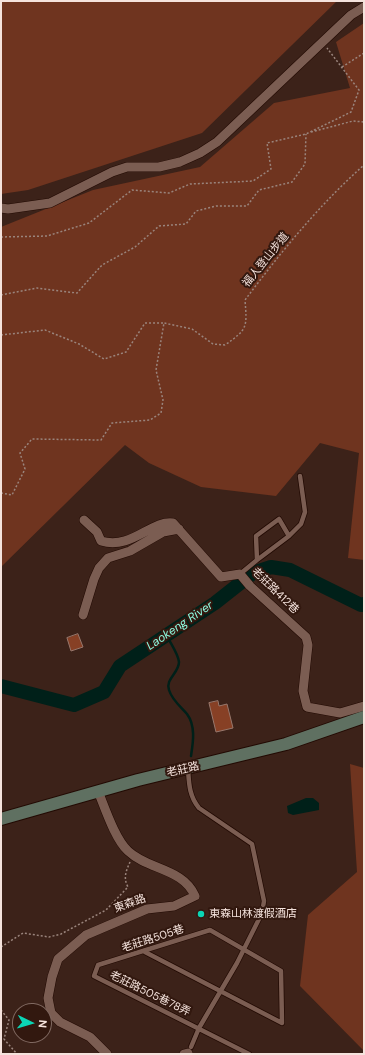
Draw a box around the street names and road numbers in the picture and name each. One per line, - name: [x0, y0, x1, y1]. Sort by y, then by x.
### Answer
- street label: 福人登山步道: [240, 230, 292, 290]
- street label: 老莊路412巷: [249, 565, 301, 617]
- street label: 老莊路: [165, 760, 201, 780]
- street label: 東森路: [112, 892, 148, 916]
- street label: 老莊路505巷: [120, 923, 186, 955]
- street label: 老莊路505巷78弄: [107, 969, 193, 1019]

